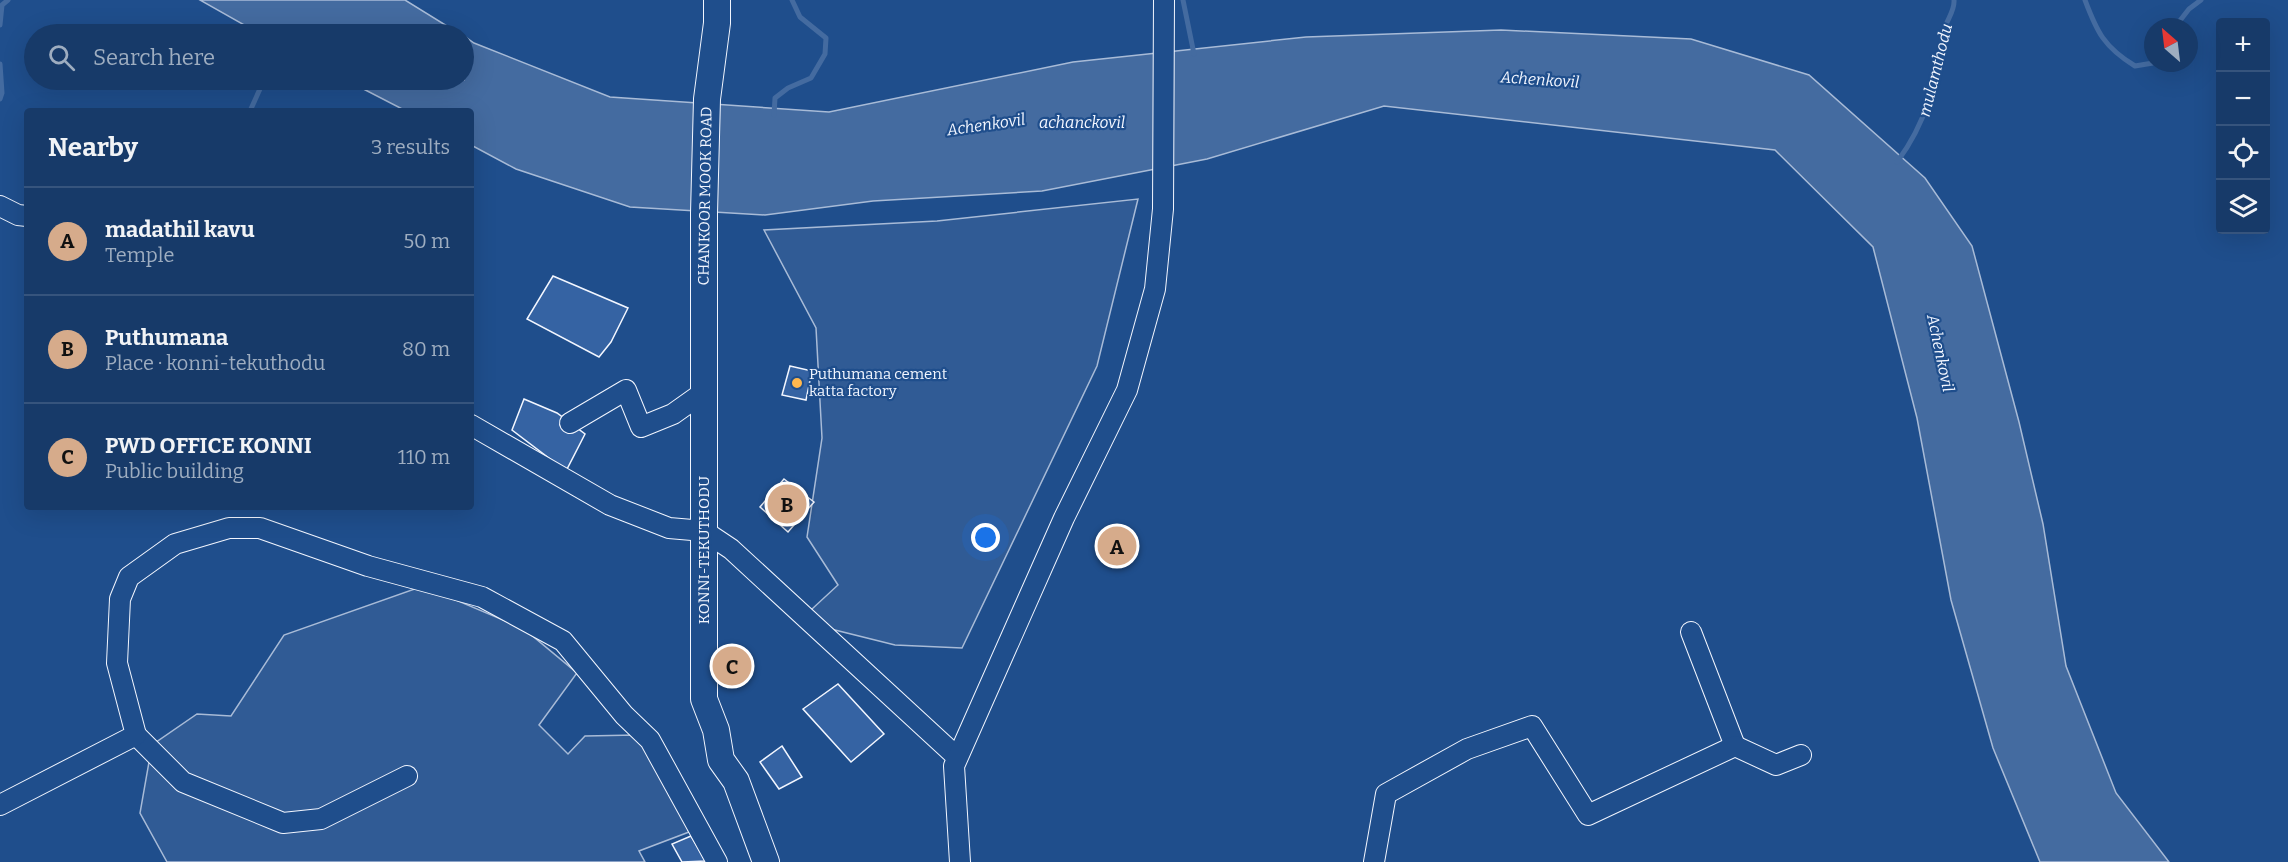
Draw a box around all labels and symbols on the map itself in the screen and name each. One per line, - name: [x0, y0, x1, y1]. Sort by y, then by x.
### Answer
- north arrow: [2144, 18, 2198, 72]
- water label: mulamthodu: [1915, 21, 1956, 119]
- water label: Achenkovil: [1499, 67, 1580, 92]
- street label: CHANKOOR MOOK ROAD: [694, 106, 716, 286]
- water label: Achenkovil: [945, 110, 1026, 140]
- water label: achanckovil: [1039, 113, 1125, 132]
- water label: Achenkovil: [1923, 312, 1958, 394]
- place label: Puthumana cement katta factory: [809, 365, 948, 400]
- marker: Puthumana cement katta factory: [790, 376, 804, 390]
- street label: KONNI-TEKUTHODU: [695, 476, 713, 624]
- pin: B: [768, 482, 806, 526]
- your location: [971, 523, 1000, 552]
- pin: A: [1098, 524, 1136, 568]
- pin: C: [712, 644, 752, 688]

